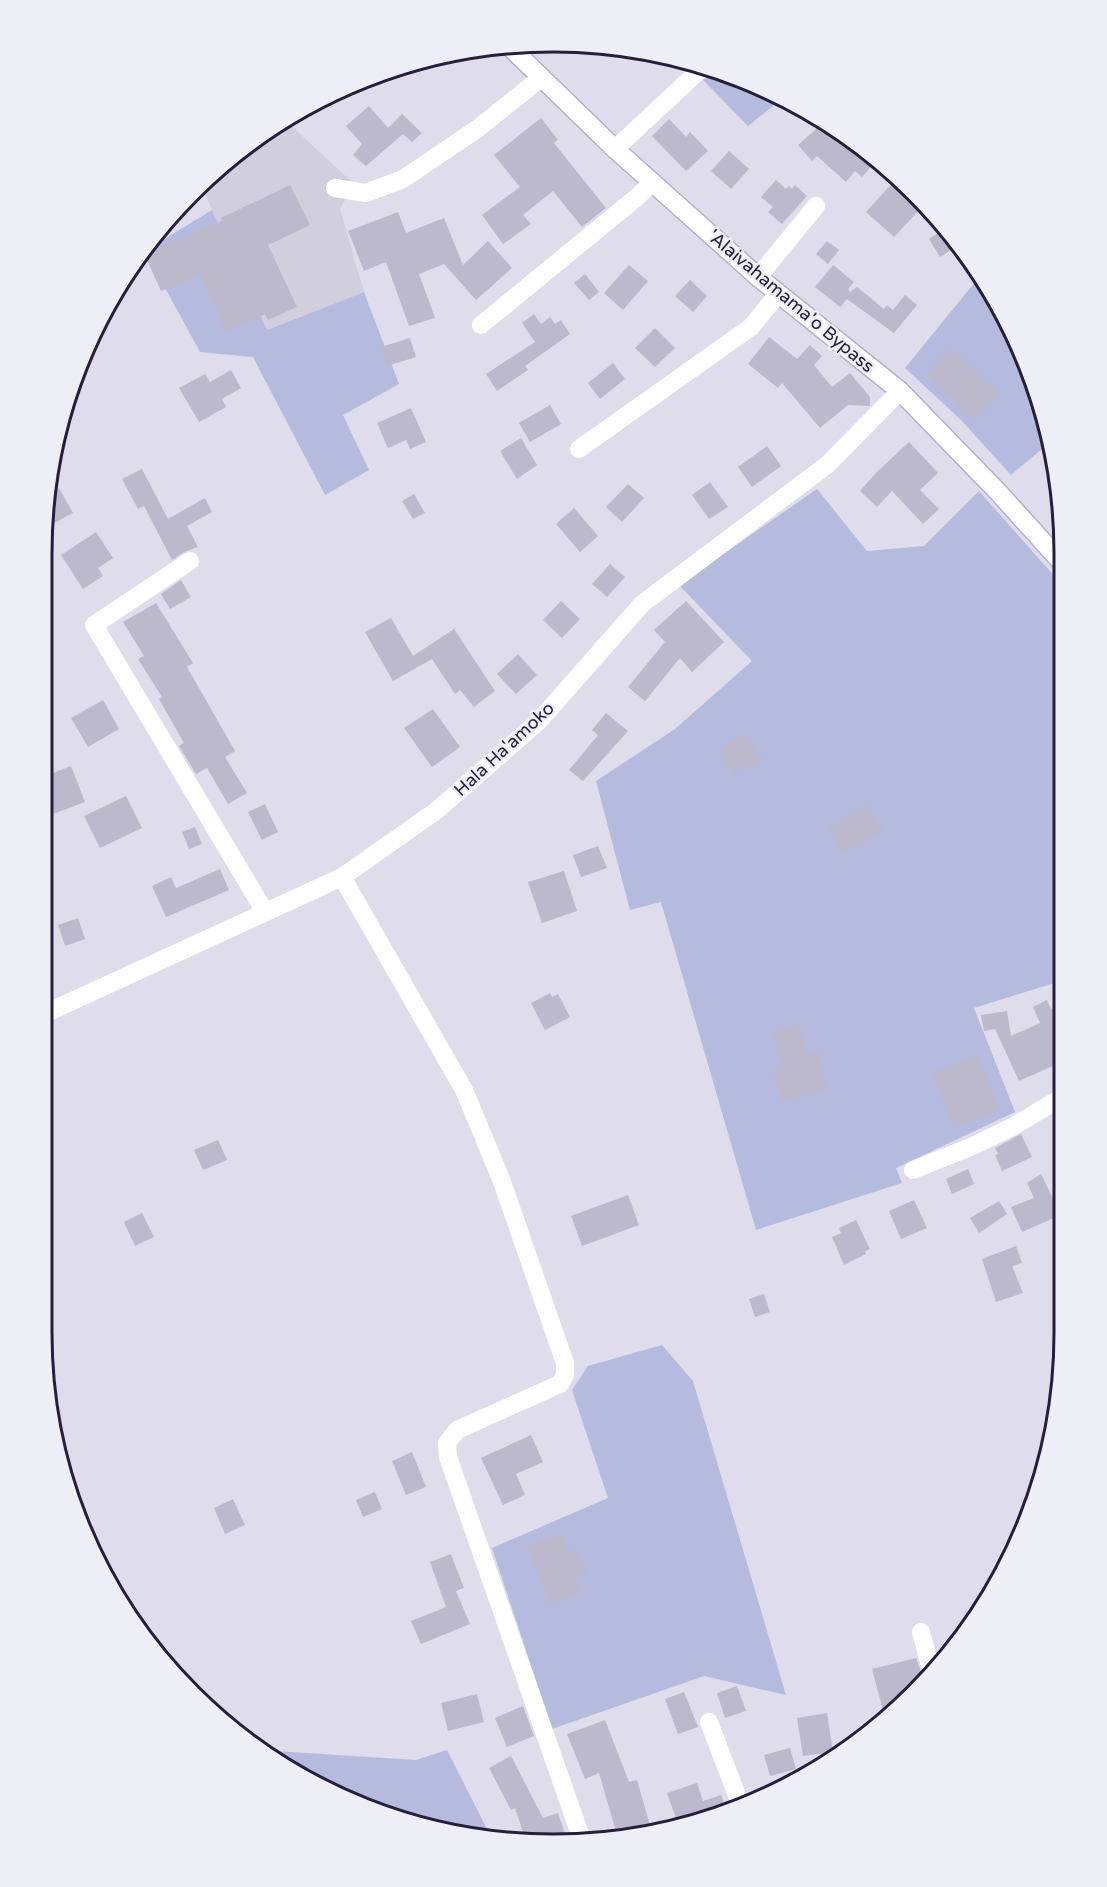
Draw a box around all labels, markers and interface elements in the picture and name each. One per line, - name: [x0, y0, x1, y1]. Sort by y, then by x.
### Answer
- street label: 'Alaivahamama'o Bypass: [703, 225, 879, 377]
- street label: Hala Ha'amoko: [449, 697, 559, 801]

